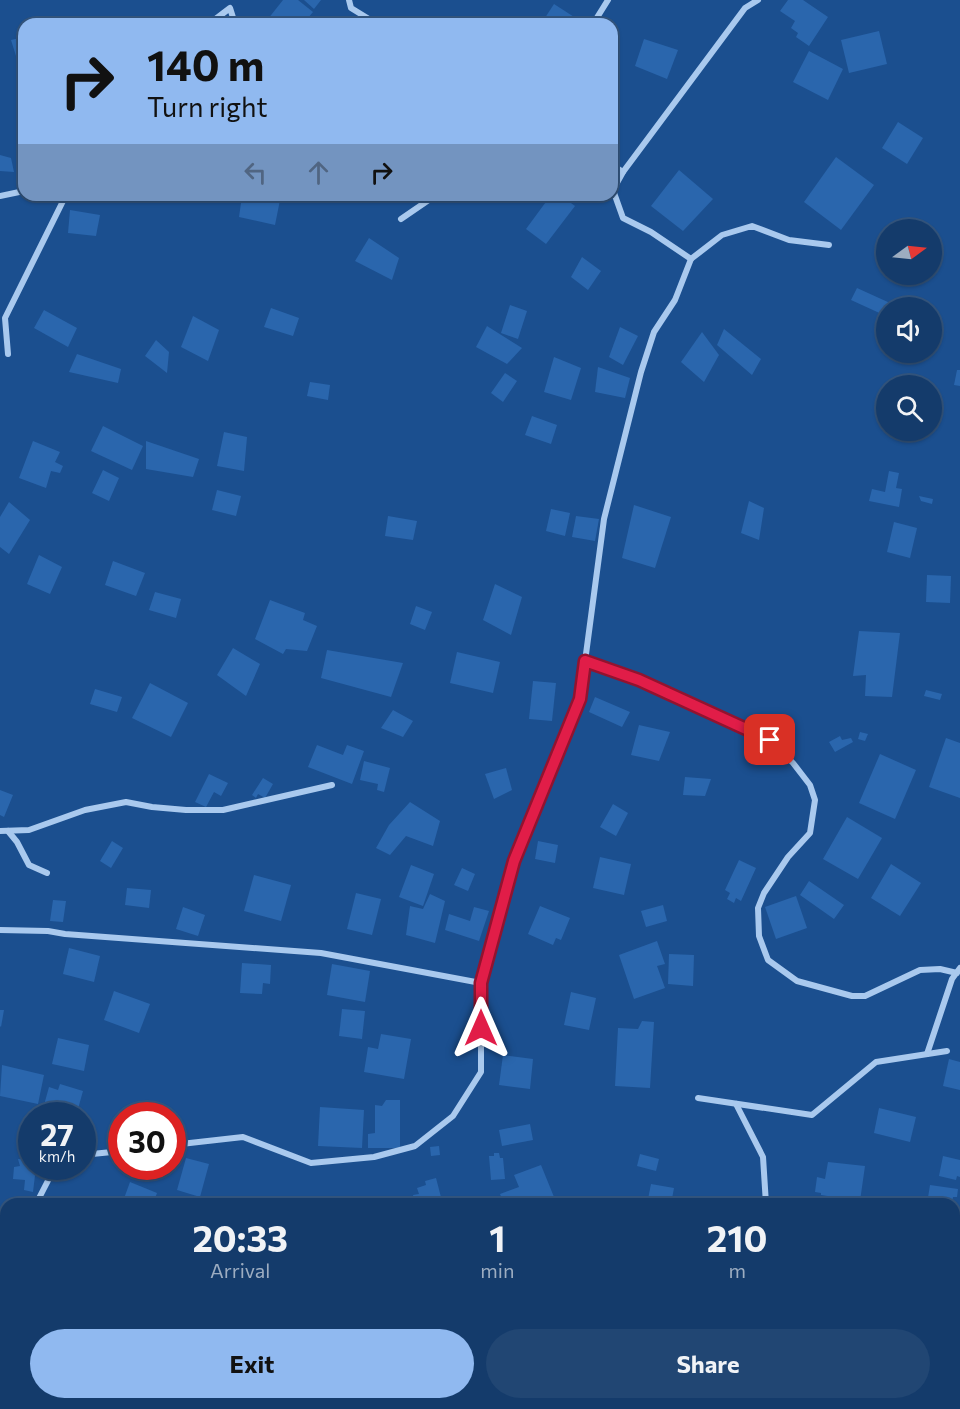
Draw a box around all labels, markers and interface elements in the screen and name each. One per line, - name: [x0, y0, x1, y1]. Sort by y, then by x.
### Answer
- text: 140 m: [147, 38, 264, 90]
- icon: right: [48, 42, 126, 120]
- text: Turn right: [147, 90, 267, 123]
- icon: left: [239, 156, 272, 189]
- icon: ahead: [302, 156, 335, 189]
- icon: right: [365, 156, 398, 189]
- north arrow: [876, 219, 942, 285]
- map controls: [876, 219, 942, 441]
- button: sound: [876, 297, 942, 363]
- button: search: [876, 375, 942, 441]
- pin: [744, 714, 795, 765]
- icon: arrive: [753, 723, 786, 756]
- position arrow: [449, 996, 513, 1060]
- speed limit sign: 30: [108, 1102, 186, 1180]
- text: 27: [40, 1115, 74, 1152]
- text: km/h: [39, 1147, 75, 1165]
- text: 20:33: [192, 1215, 288, 1259]
- text: 1: [489, 1215, 506, 1259]
- text: 210: [707, 1215, 768, 1259]
- text: Arrival: [210, 1258, 270, 1282]
- text: min: [480, 1258, 514, 1282]
- text: m: [728, 1258, 746, 1282]
- button: Exit: [30, 1329, 474, 1398]
- button: Share: [486, 1329, 930, 1398]

